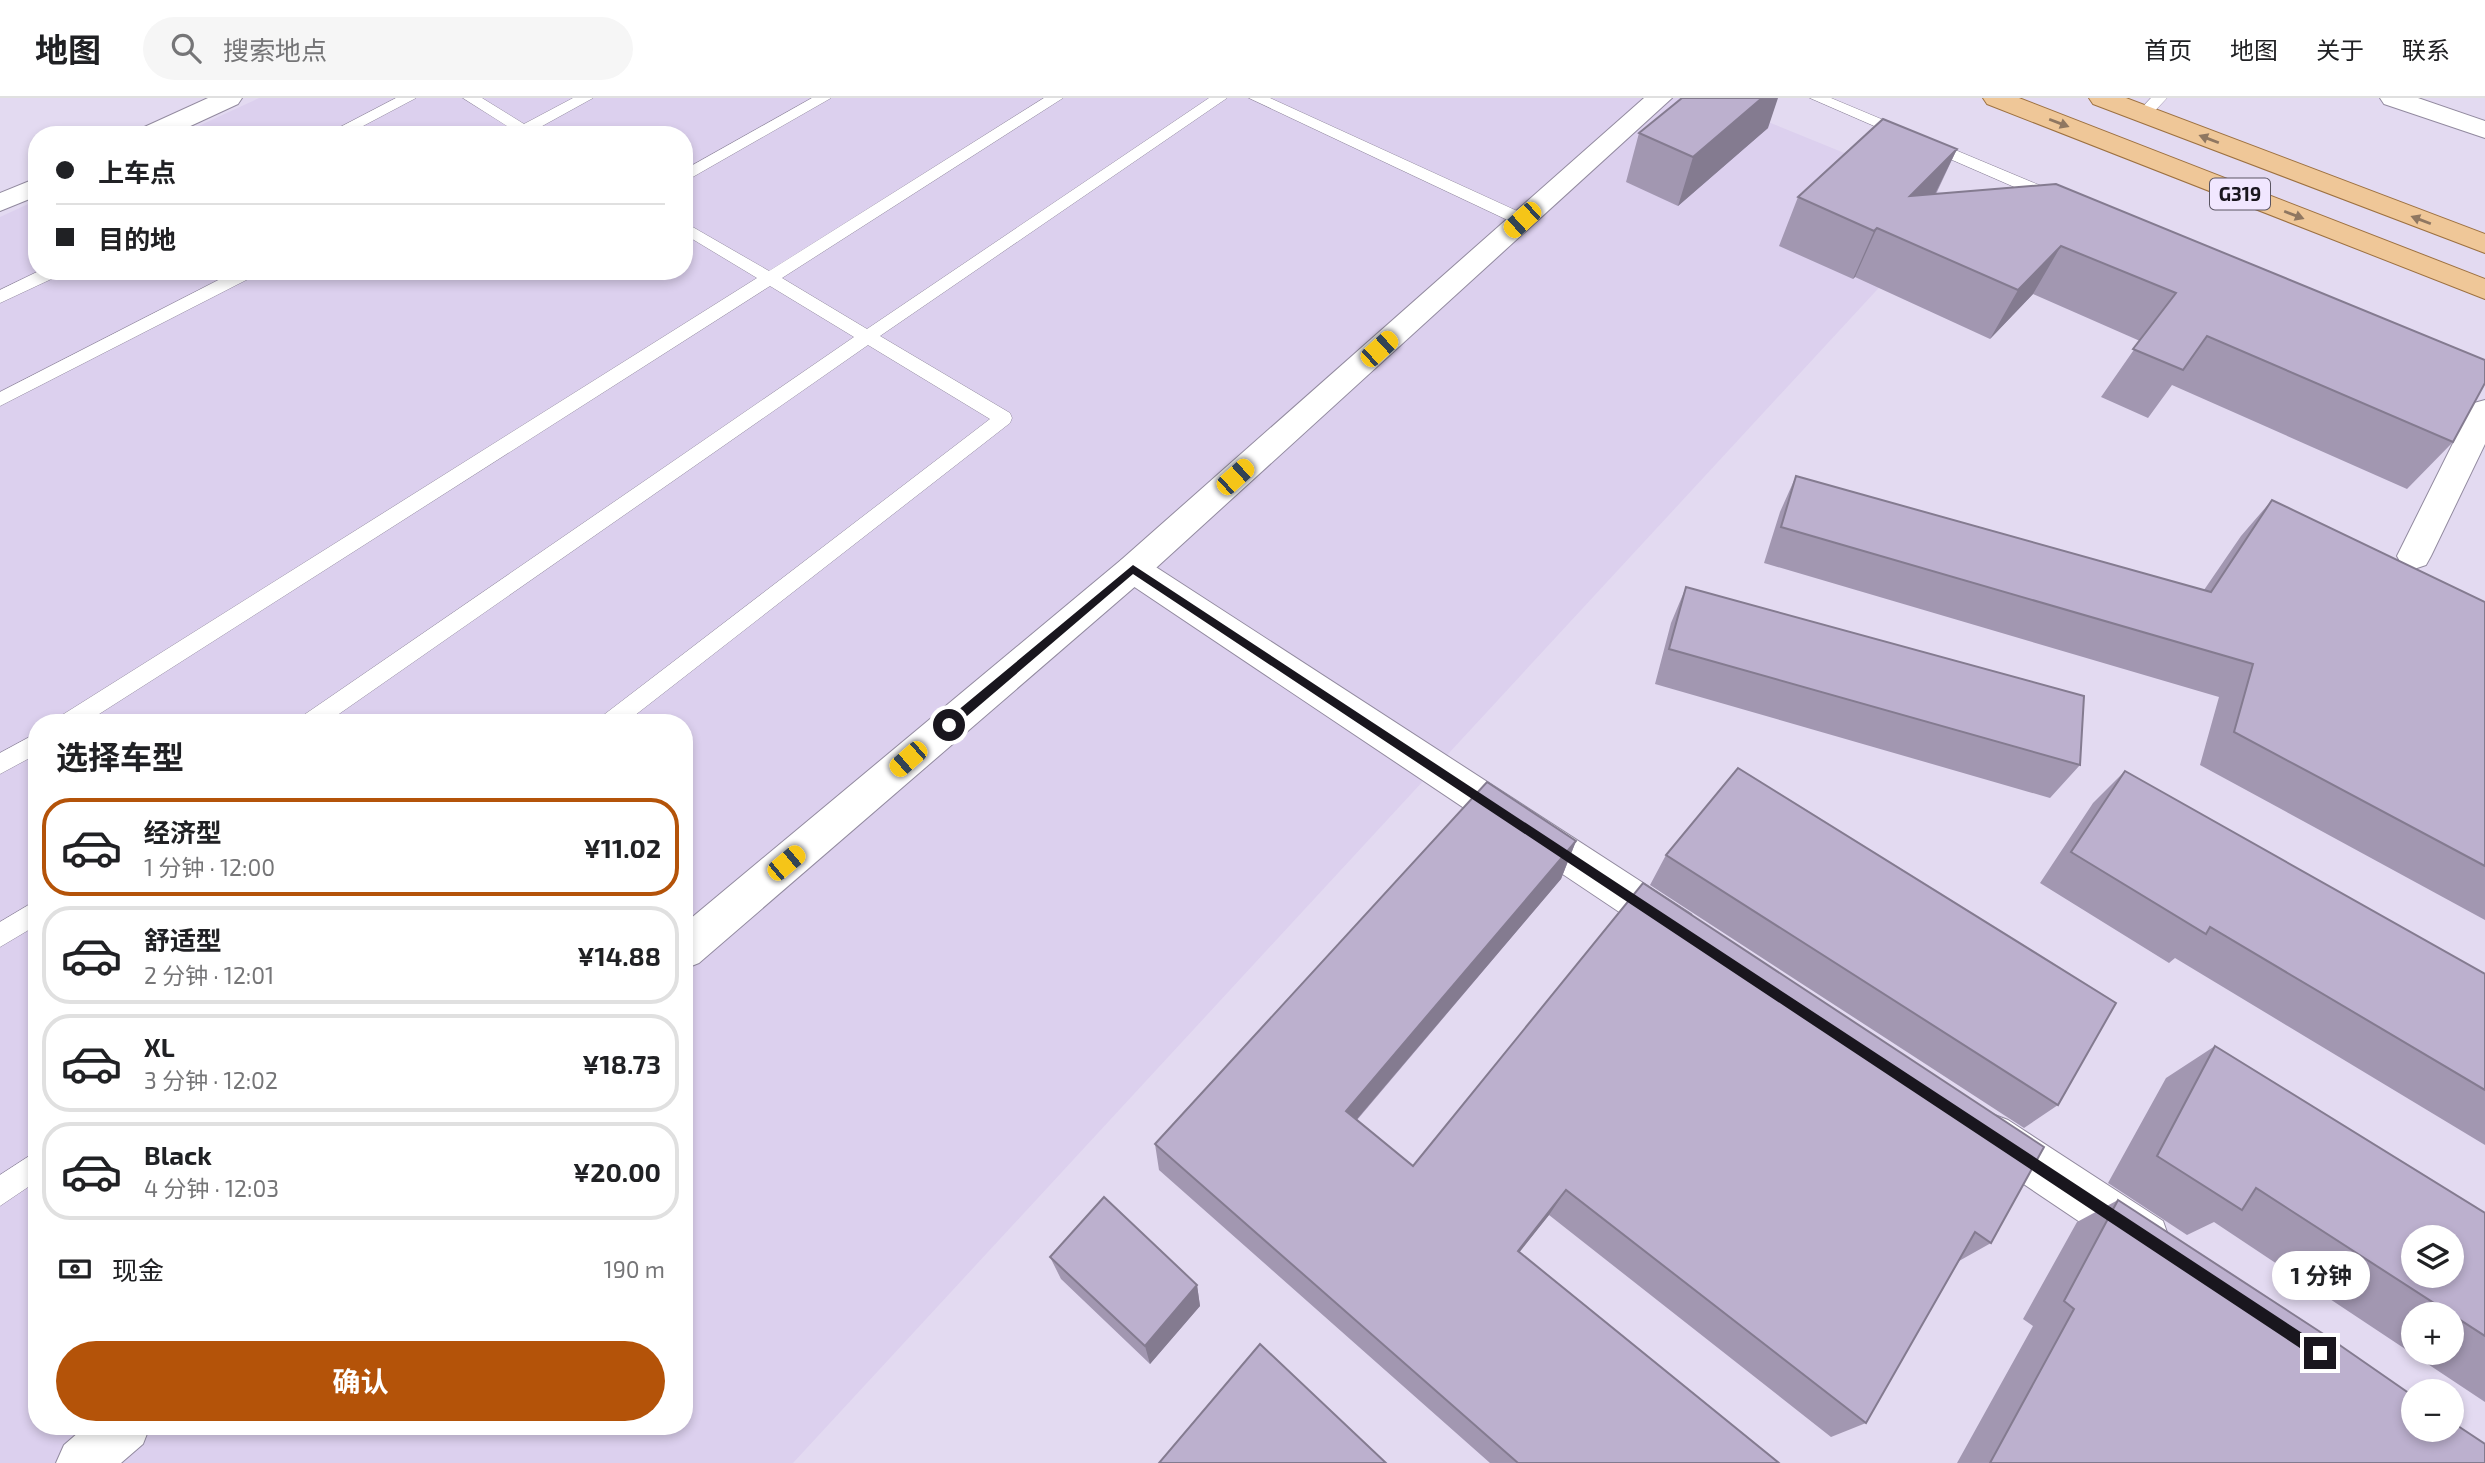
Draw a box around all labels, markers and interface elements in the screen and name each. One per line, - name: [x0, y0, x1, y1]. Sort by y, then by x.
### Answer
- search box: [143, 17, 633, 80]
- text: 地图: [35, 29, 101, 69]
- icon: search: [167, 29, 205, 67]
- text: 搜索地点: [223, 34, 327, 65]
- text: 首页: [2144, 35, 2192, 64]
- text: 地图: [2230, 35, 2278, 64]
- text: 关于: [2316, 35, 2364, 64]
- text: 联系: [2402, 35, 2450, 64]
- one-way arrow: [2049, 117, 2070, 128]
- one-way arrow: [2198, 133, 2219, 144]
- text: 上车点: [98, 156, 176, 187]
- road number: G319: [2210, 178, 2270, 209]
- car: [1500, 198, 1545, 242]
- one-way arrow: [2284, 210, 2305, 221]
- one-way arrow: [2411, 214, 2432, 225]
- text: 目的地: [98, 223, 176, 254]
- car: [1357, 327, 1402, 371]
- car: [1213, 455, 1258, 499]
- route start: [933, 709, 965, 741]
- text: 选择车型: [56, 737, 184, 775]
- car: [886, 737, 931, 781]
- icon: car: [60, 816, 123, 879]
- text: 经济型: [144, 816, 222, 847]
- text: ¥11.02: [583, 832, 661, 863]
- car: [764, 841, 809, 885]
- text: 1 分钟 · 12:00: [144, 853, 275, 881]
- icon: car: [60, 924, 123, 987]
- text: 舒适型: [144, 924, 222, 955]
- text: ¥14.88: [577, 940, 661, 971]
- text: 2 分钟 · 12:01: [144, 961, 274, 989]
- text: XL: [144, 1031, 175, 1062]
- icon: car: [60, 1032, 123, 1095]
- text: ¥18.73: [582, 1048, 661, 1079]
- text: 3 分钟 · 12:02: [144, 1066, 278, 1094]
- text: Black: [144, 1139, 212, 1170]
- icon: car: [60, 1140, 123, 1203]
- text: ¥20.00: [573, 1156, 661, 1187]
- text: 4 分钟 · 12:03: [144, 1174, 279, 1202]
- map controls: [2401, 1225, 2464, 1442]
- button: layers: [2401, 1225, 2464, 1288]
- icon: cash: [56, 1250, 94, 1288]
- callout: 1 分钟: [2271, 1252, 2369, 1300]
- text: 现金: [112, 1254, 164, 1285]
- text: 190 m: [604, 1255, 665, 1283]
- text: 1 分钟: [2291, 1261, 2351, 1289]
- button: +: [2401, 1302, 2464, 1365]
- route end: [2304, 1337, 2336, 1369]
- button: 确认: [56, 1341, 665, 1421]
- button: −: [2401, 1379, 2464, 1442]

